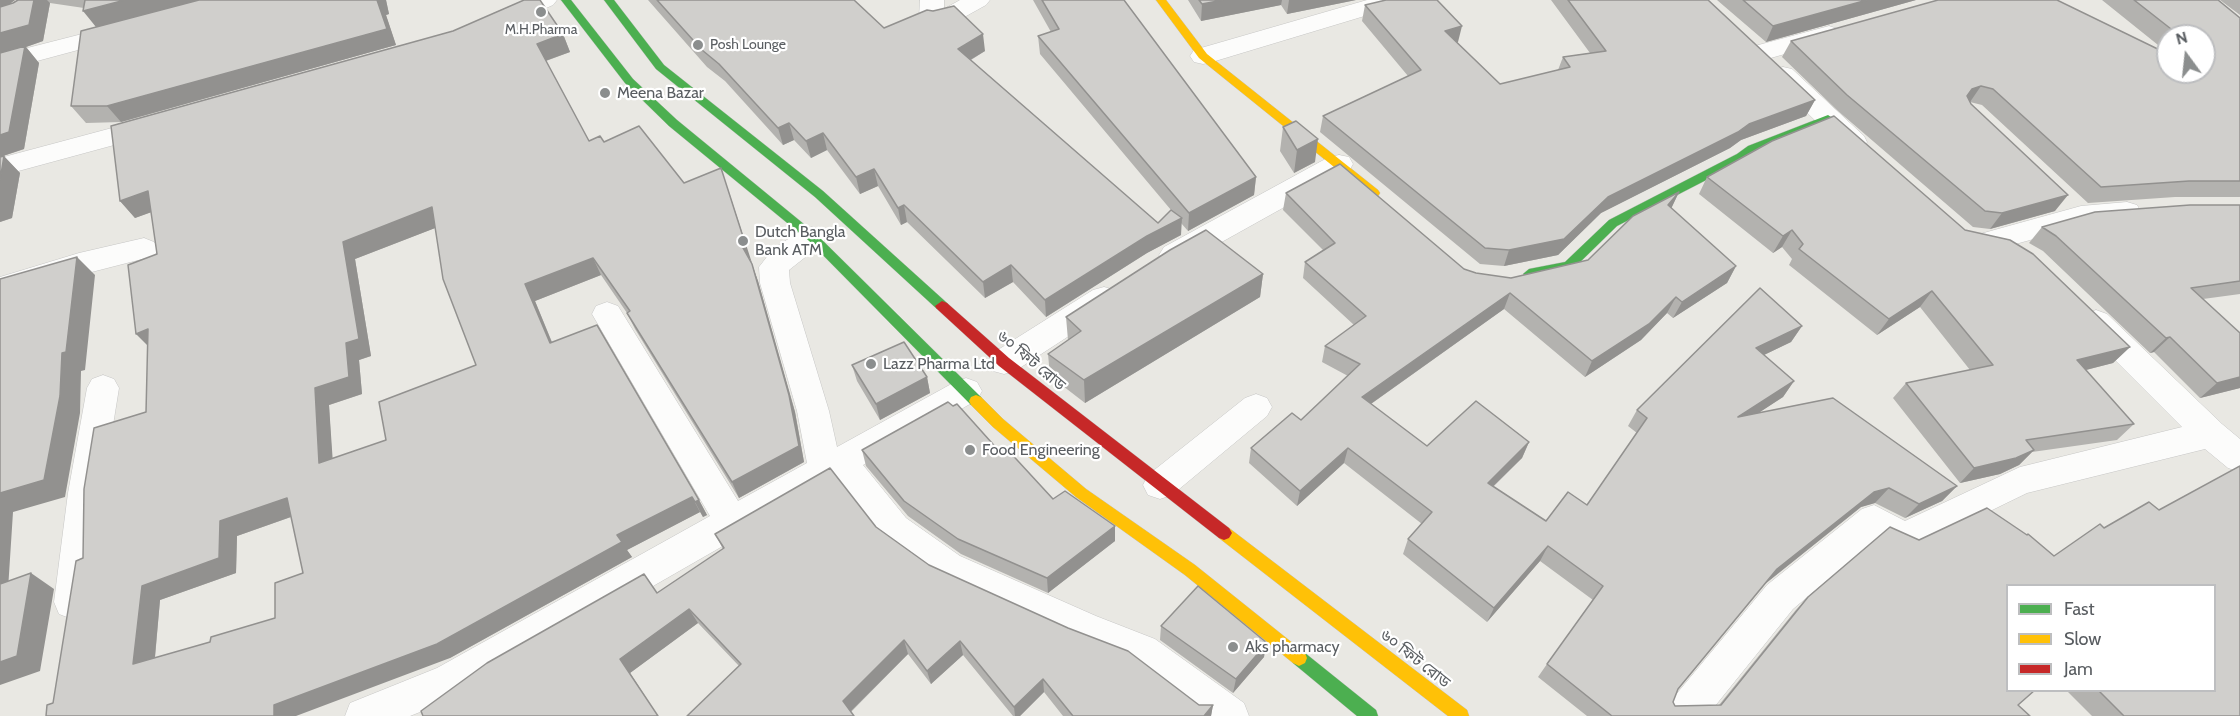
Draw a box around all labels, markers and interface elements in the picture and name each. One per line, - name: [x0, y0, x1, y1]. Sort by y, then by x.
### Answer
- marker: M.H.Pharma: [534, 5, 548, 19]
- place label: M.H.Pharma: [505, 22, 577, 38]
- north arrow: [2156, 24, 2216, 84]
- text: N: [2174, 27, 2190, 49]
- place label: Posh Lounge: [710, 37, 786, 53]
- marker: Posh Lounge: [691, 38, 705, 52]
- place label: Meena Bazar: [617, 83, 704, 103]
- marker: Meena Bazar: [598, 86, 612, 100]
- place label: Dutch Bangla Bank ATM: [755, 222, 845, 260]
- marker: Dutch Bangla Bank ATM: [736, 234, 750, 248]
- street label: ৬০ ফিট রোড: [993, 327, 1069, 395]
- place label: Lazz Pharma Ltd: [883, 354, 995, 374]
- marker: Lazz Pharma Ltd: [864, 357, 878, 371]
- place label: Food Engineering: [982, 440, 1100, 460]
- marker: Food Engineering: [963, 443, 977, 457]
- legend: [2006, 584, 2216, 692]
- text: Fast: [2064, 598, 2095, 620]
- street label: ৬০ ফিট রোড: [1376, 626, 1454, 692]
- text: Slow: [2064, 628, 2101, 650]
- place label: Aks pharmacy: [1245, 637, 1340, 657]
- marker: Aks pharmacy: [1226, 640, 1240, 654]
- text: Jam: [2064, 658, 2093, 680]

